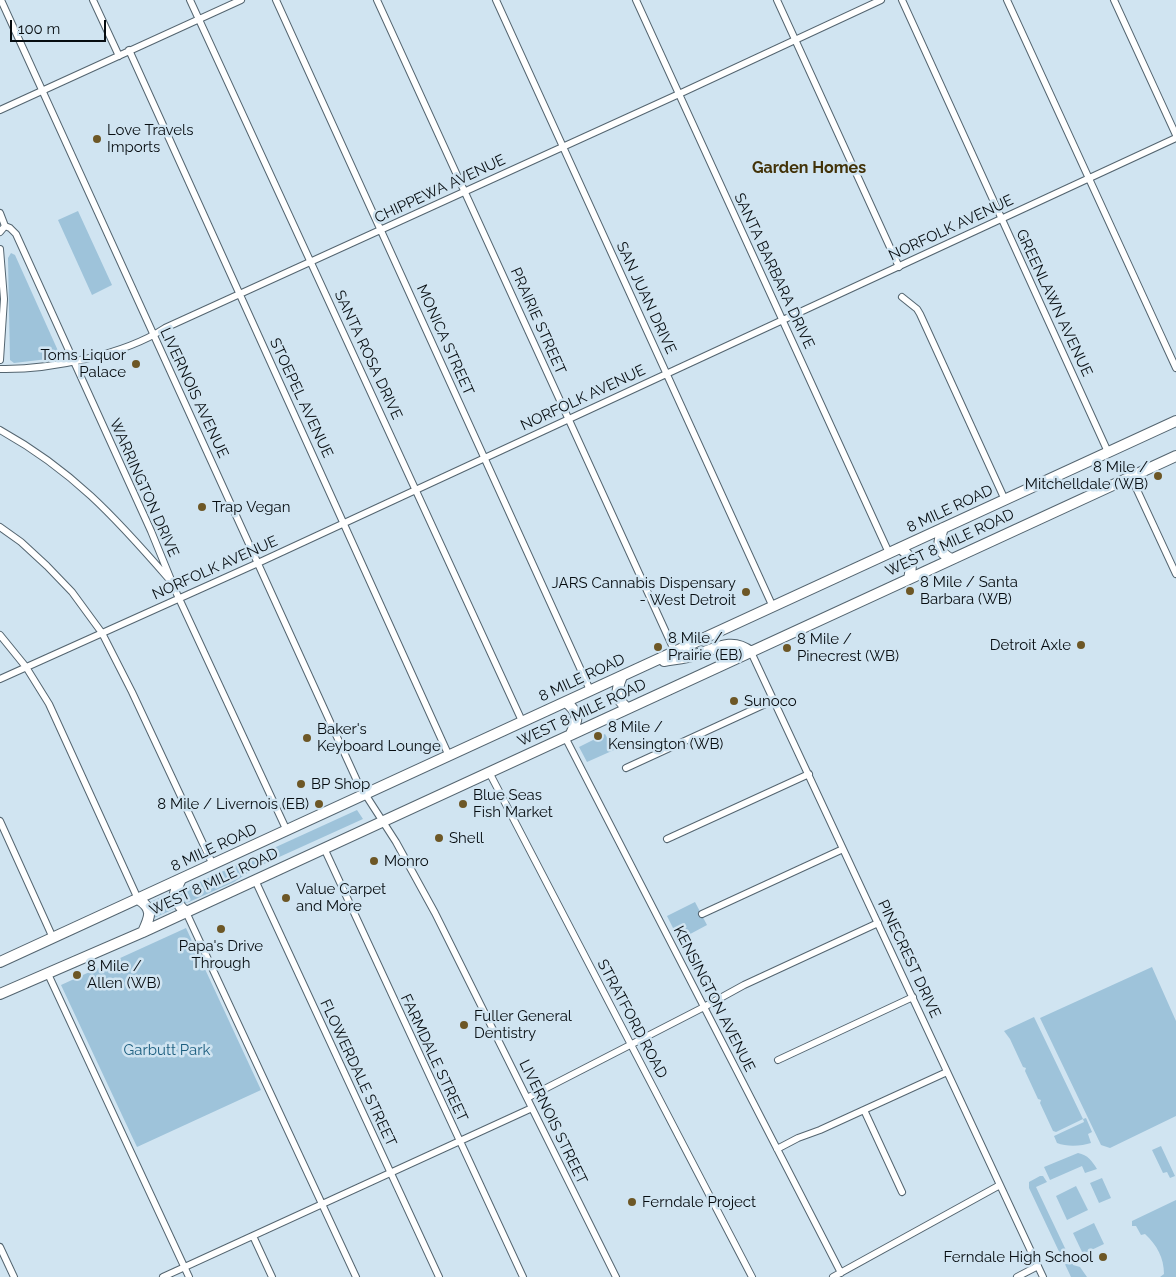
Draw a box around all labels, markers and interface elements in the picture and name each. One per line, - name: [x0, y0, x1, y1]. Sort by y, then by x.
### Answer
- scale bar: [12, 10, 109, 42]
- text: 100 m: [18, 20, 60, 38]
- place label: Love Travels Imports: [107, 121, 193, 156]
- marker: Love Travels Imports: [91, 133, 103, 145]
- street label: CHIPPEWA AVENUE: [372, 151, 508, 227]
- district label: Garden Homes: [752, 158, 866, 178]
- street label: SANTA BARBARA DRIVE: [730, 190, 818, 352]
- street label: NORFOLK AVENUE: [886, 191, 1016, 265]
- street label: GREENLAWN AVENUE: [1012, 227, 1096, 379]
- street label: SAN JUAN DRIVE: [612, 239, 680, 357]
- street label: PRAIRIE STREET: [506, 265, 570, 377]
- street label: MONICA STREET: [413, 282, 477, 398]
- street label: SANTA ROSA DRIVE: [330, 288, 406, 422]
- street label: LIVERNOIS AVENUE: [156, 325, 232, 461]
- street label: STOEPEL AVENUE: [265, 335, 337, 461]
- place label: Toms Liquor Palace: [40, 346, 126, 381]
- marker: Toms Liquor Palace: [130, 358, 142, 370]
- street label: NORFOLK AVENUE: [518, 361, 648, 435]
- street label: WARRINGTON DRIVE: [105, 416, 183, 560]
- place label: 8 Mile / Mitchelldale (WB): [1025, 458, 1148, 493]
- marker: 8 Mile / Mitchelldale (WB): [1152, 470, 1164, 482]
- street label: 8 MILE ROAD: [904, 481, 996, 537]
- place label: Trap Vegan: [212, 498, 290, 516]
- marker: Trap Vegan: [196, 501, 208, 513]
- street label: WEST 8 MILE ROAD: [883, 505, 1017, 581]
- street label: NORFOLK AVENUE: [150, 532, 280, 604]
- place label: 8 Mile / Santa Barbara (WB): [920, 573, 1018, 608]
- place label: JARS Cannabis Dispensary - West Detroit: [552, 574, 736, 609]
- marker: 8 Mile / Santa Barbara (WB): [904, 585, 916, 597]
- marker: JARS Cannabis Dispensary - West Detroit: [740, 586, 752, 598]
- place label: 8 Mile / Prairie (EB): [668, 629, 742, 664]
- place label: 8 Mile / Pinecrest (WB): [797, 630, 899, 665]
- place label: Detroit Axle: [990, 636, 1071, 654]
- marker: Detroit Axle: [1075, 639, 1087, 651]
- marker: 8 Mile / Prairie (EB): [652, 641, 664, 653]
- marker: 8 Mile / Pinecrest (WB): [781, 642, 793, 654]
- street label: 8 MILE ROAD: [536, 650, 628, 706]
- street label: WEST 8 MILE ROAD: [515, 675, 649, 751]
- place label: Sunoco: [744, 692, 797, 710]
- marker: Sunoco: [728, 695, 740, 707]
- place label: 8 Mile / Kensington (WB): [608, 718, 723, 753]
- place label: Baker's Keyboard Lounge: [317, 720, 441, 755]
- marker: 8 Mile / Kensington (WB): [592, 730, 604, 742]
- marker: Baker's Keyboard Lounge: [301, 732, 313, 744]
- place label: BP Shop: [311, 775, 370, 793]
- marker: BP Shop: [295, 778, 307, 790]
- place label: Blue Seas Fish Market: [473, 786, 553, 821]
- place label: 8 Mile / Livernois (EB): [157, 795, 309, 813]
- marker: 8 Mile / Livernois (EB): [313, 798, 325, 810]
- marker: Blue Seas Fish Market: [457, 798, 469, 810]
- street label: 8 MILE ROAD: [168, 820, 260, 876]
- place label: Shell: [449, 829, 484, 847]
- marker: Shell: [433, 832, 445, 844]
- street label: WEST 8 MILE ROAD: [147, 844, 281, 920]
- place label: Monro: [384, 852, 429, 870]
- marker: Monro: [368, 855, 380, 867]
- place label: Value Carpet and More: [296, 880, 386, 915]
- marker: Value Carpet and More: [280, 892, 292, 904]
- street label: PINECREST DRIVE: [874, 897, 944, 1021]
- marker: Papa's Drive Through: [215, 923, 227, 935]
- street label: KENSINGTON AVENUE: [669, 923, 759, 1075]
- place label: Papa's Drive Through: [179, 937, 263, 972]
- street label: STRATFORD ROAD: [593, 956, 671, 1082]
- place label: 8 Mile / Allen (WB): [87, 957, 160, 992]
- marker: 8 Mile / Allen (WB): [71, 969, 83, 981]
- street label: FARMDALE STREET: [397, 991, 471, 1125]
- street label: FLOWERDALE STREET: [316, 997, 400, 1149]
- place label: Fuller General Dentistry: [474, 1007, 572, 1042]
- marker: Fuller General Dentistry: [458, 1019, 470, 1031]
- park label: Garbutt Park: [124, 1041, 210, 1059]
- street label: LIVERNOIS STREET: [515, 1057, 591, 1187]
- place label: Ferndale Project: [642, 1193, 756, 1211]
- marker: Ferndale Project: [626, 1196, 638, 1208]
- place label: Ferndale High School: [943, 1248, 1093, 1266]
- marker: Ferndale High School: [1097, 1251, 1109, 1263]

